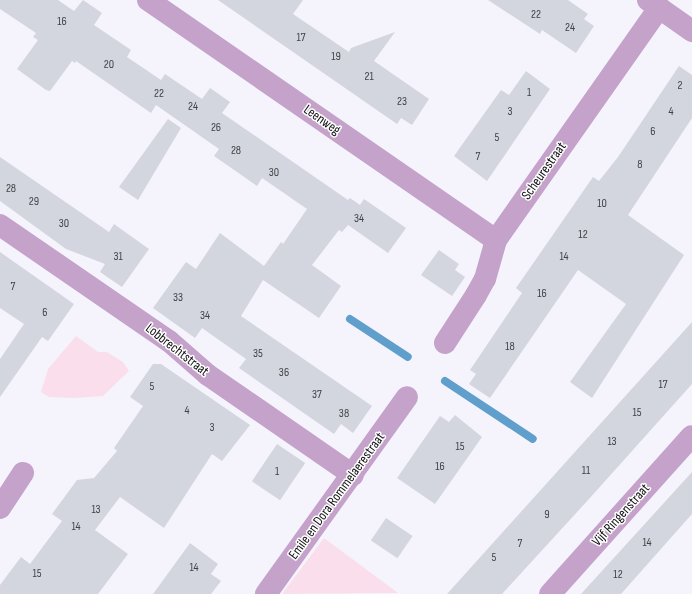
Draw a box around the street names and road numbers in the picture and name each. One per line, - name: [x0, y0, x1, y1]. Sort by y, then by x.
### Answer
- street label: Leenweg: [300, 101, 344, 139]
- street label: Scheurestraat: [518, 139, 570, 203]
- street label: Lobbrechtstraat: [142, 320, 212, 380]
- street label: Emile en Dora Rommelaerestraat: [285, 429, 389, 563]
- street label: Vijf Ringenstraat: [589, 480, 653, 550]

